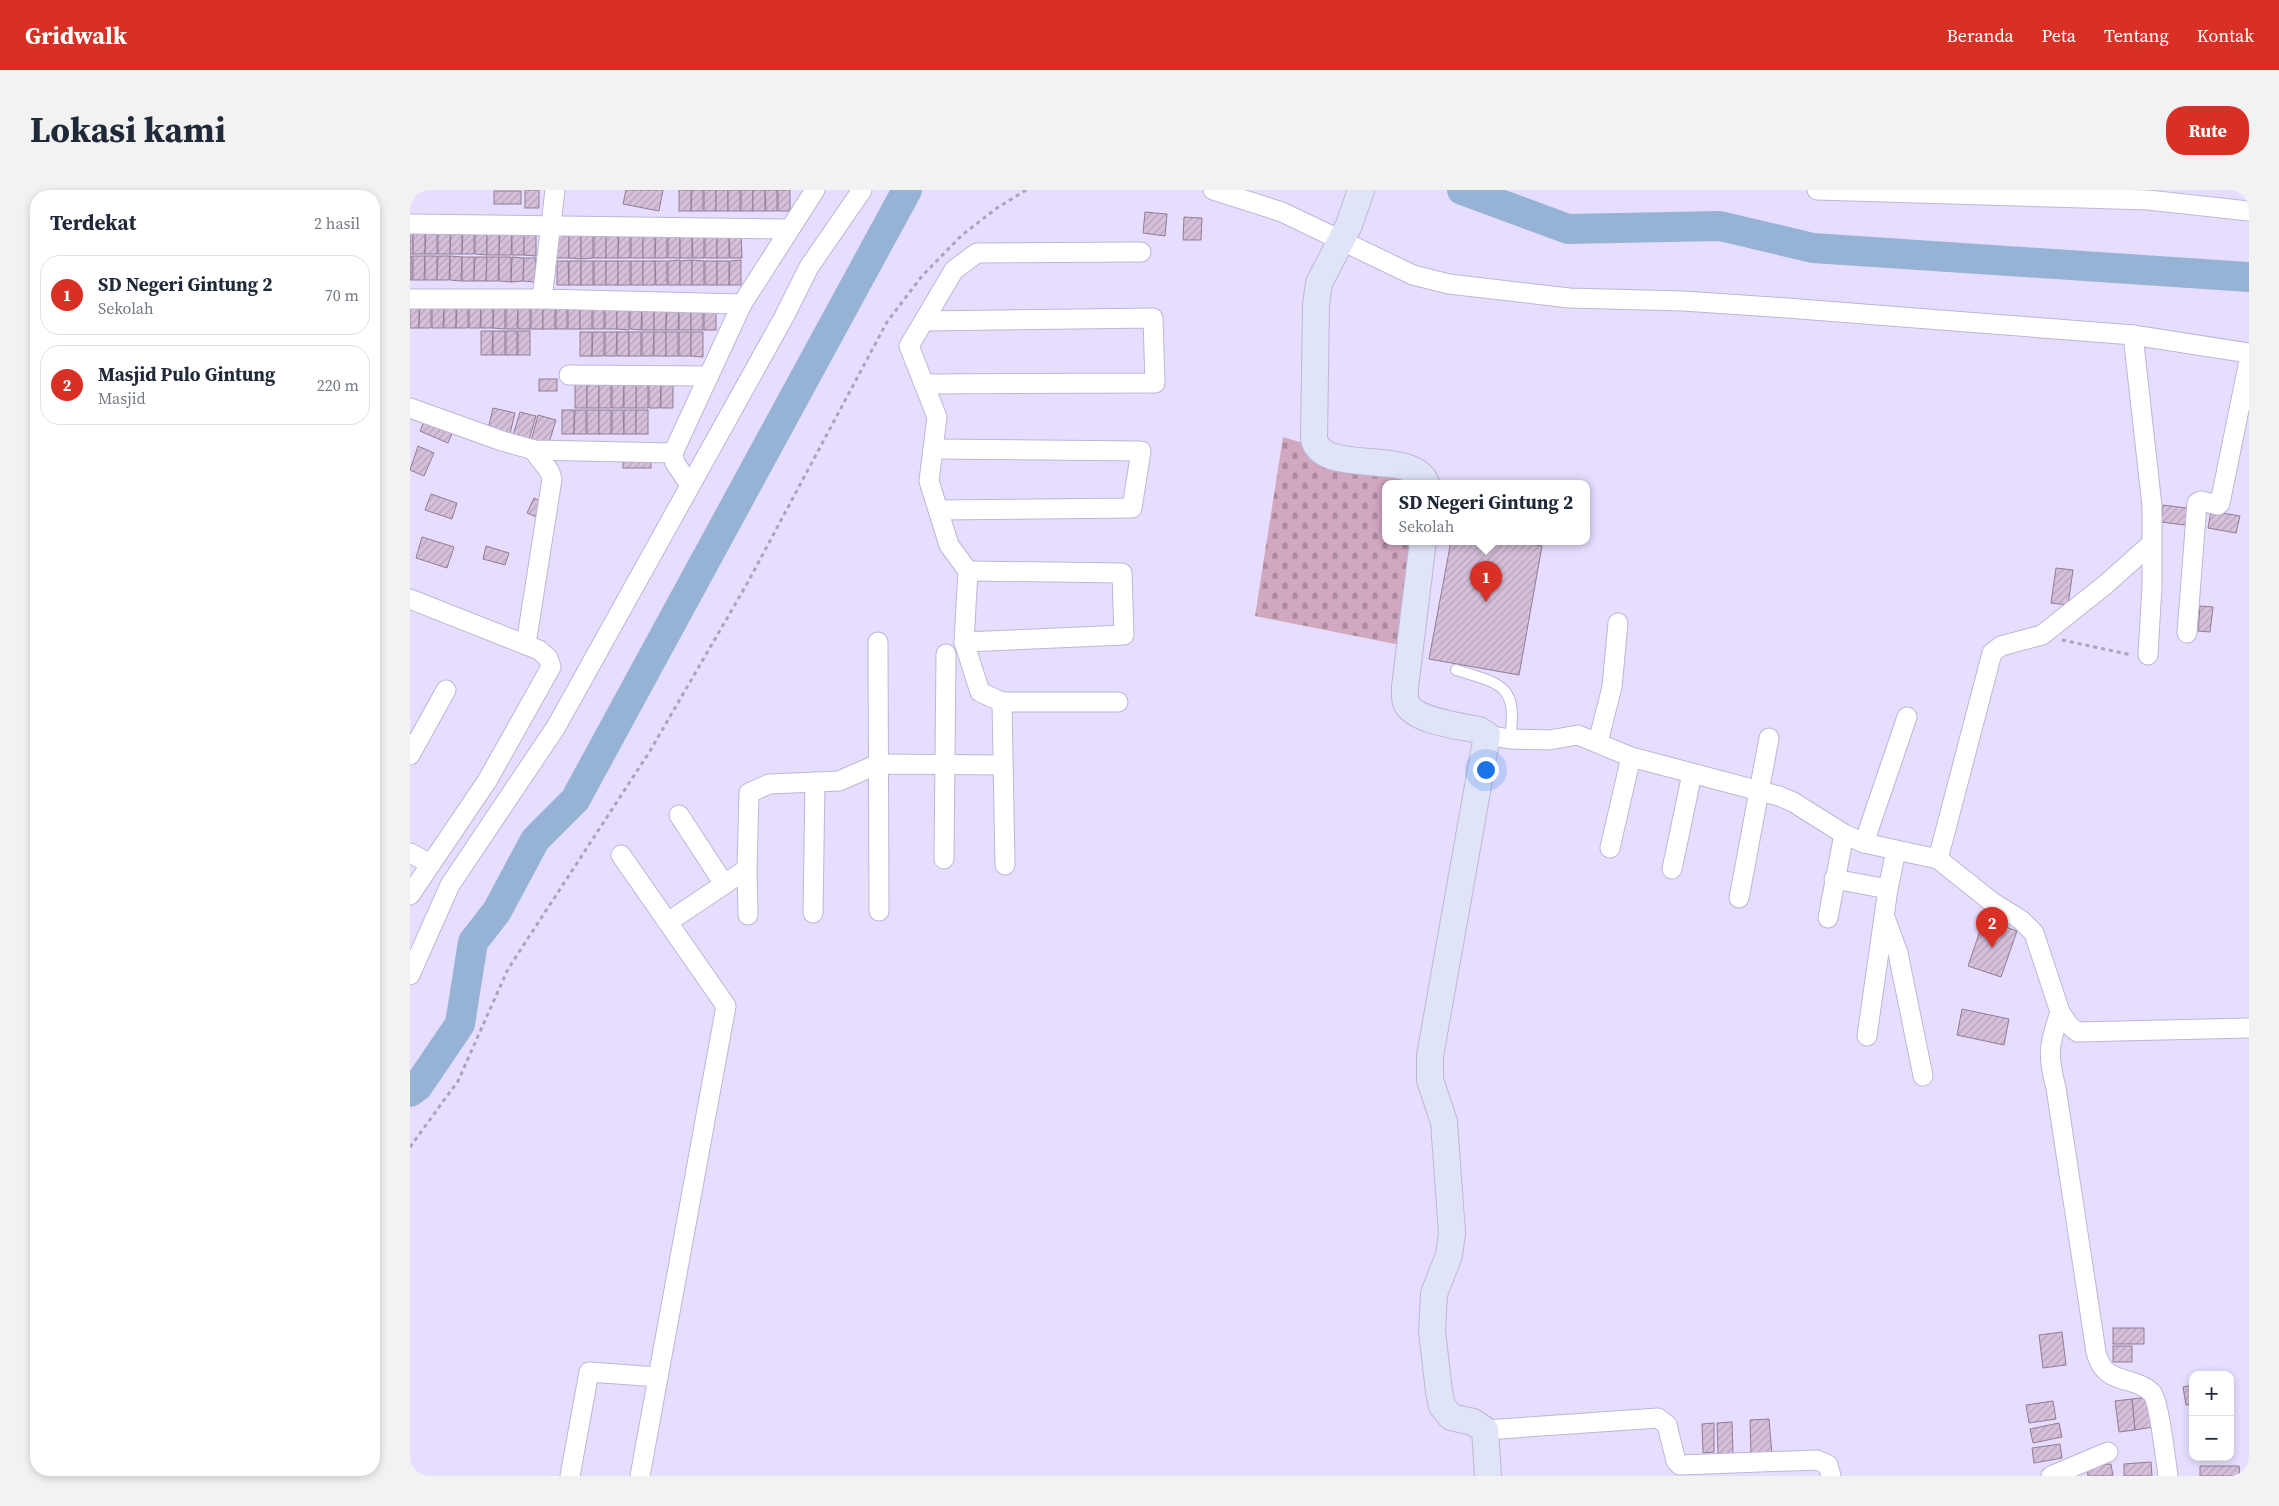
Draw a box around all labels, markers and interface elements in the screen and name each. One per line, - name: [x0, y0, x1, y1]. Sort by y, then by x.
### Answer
- text: Gridwalk: [25, 19, 127, 52]
- text: Beranda: [1946, 23, 2014, 48]
- text: Peta: [2042, 23, 2076, 48]
- text: Tentang: [2104, 23, 2169, 48]
- text: Kontak: [2197, 23, 2254, 48]
- text: Lokasi kami: [30, 106, 226, 154]
- button: Rute: [2166, 106, 2249, 155]
- text: Terdekat: [50, 208, 136, 237]
- text: 2 hasil: [314, 212, 360, 234]
- text: SD Negeri Gintung 2: [98, 271, 273, 297]
- text: 1: [63, 284, 71, 306]
- text: 70 m: [325, 284, 359, 306]
- text: Sekolah: [98, 297, 154, 319]
- text: Masjid Pulo Gintung: [98, 361, 275, 387]
- text: 2: [63, 374, 71, 396]
- text: 220 m: [317, 374, 359, 396]
- text: Masjid: [98, 387, 145, 409]
- popup: [1382, 480, 1590, 545]
- text: SD Negeri Gintung 2: [1399, 489, 1573, 515]
- text: Sekolah: [1399, 515, 1454, 537]
- pin: 1: [1470, 561, 1502, 602]
- your location: [1473, 757, 1499, 783]
- pin: 2: [1976, 907, 2008, 948]
- map controls: [2189, 1371, 2234, 1461]
- button: +: [2189, 1371, 2234, 1416]
- button: −: [2189, 1416, 2234, 1461]

